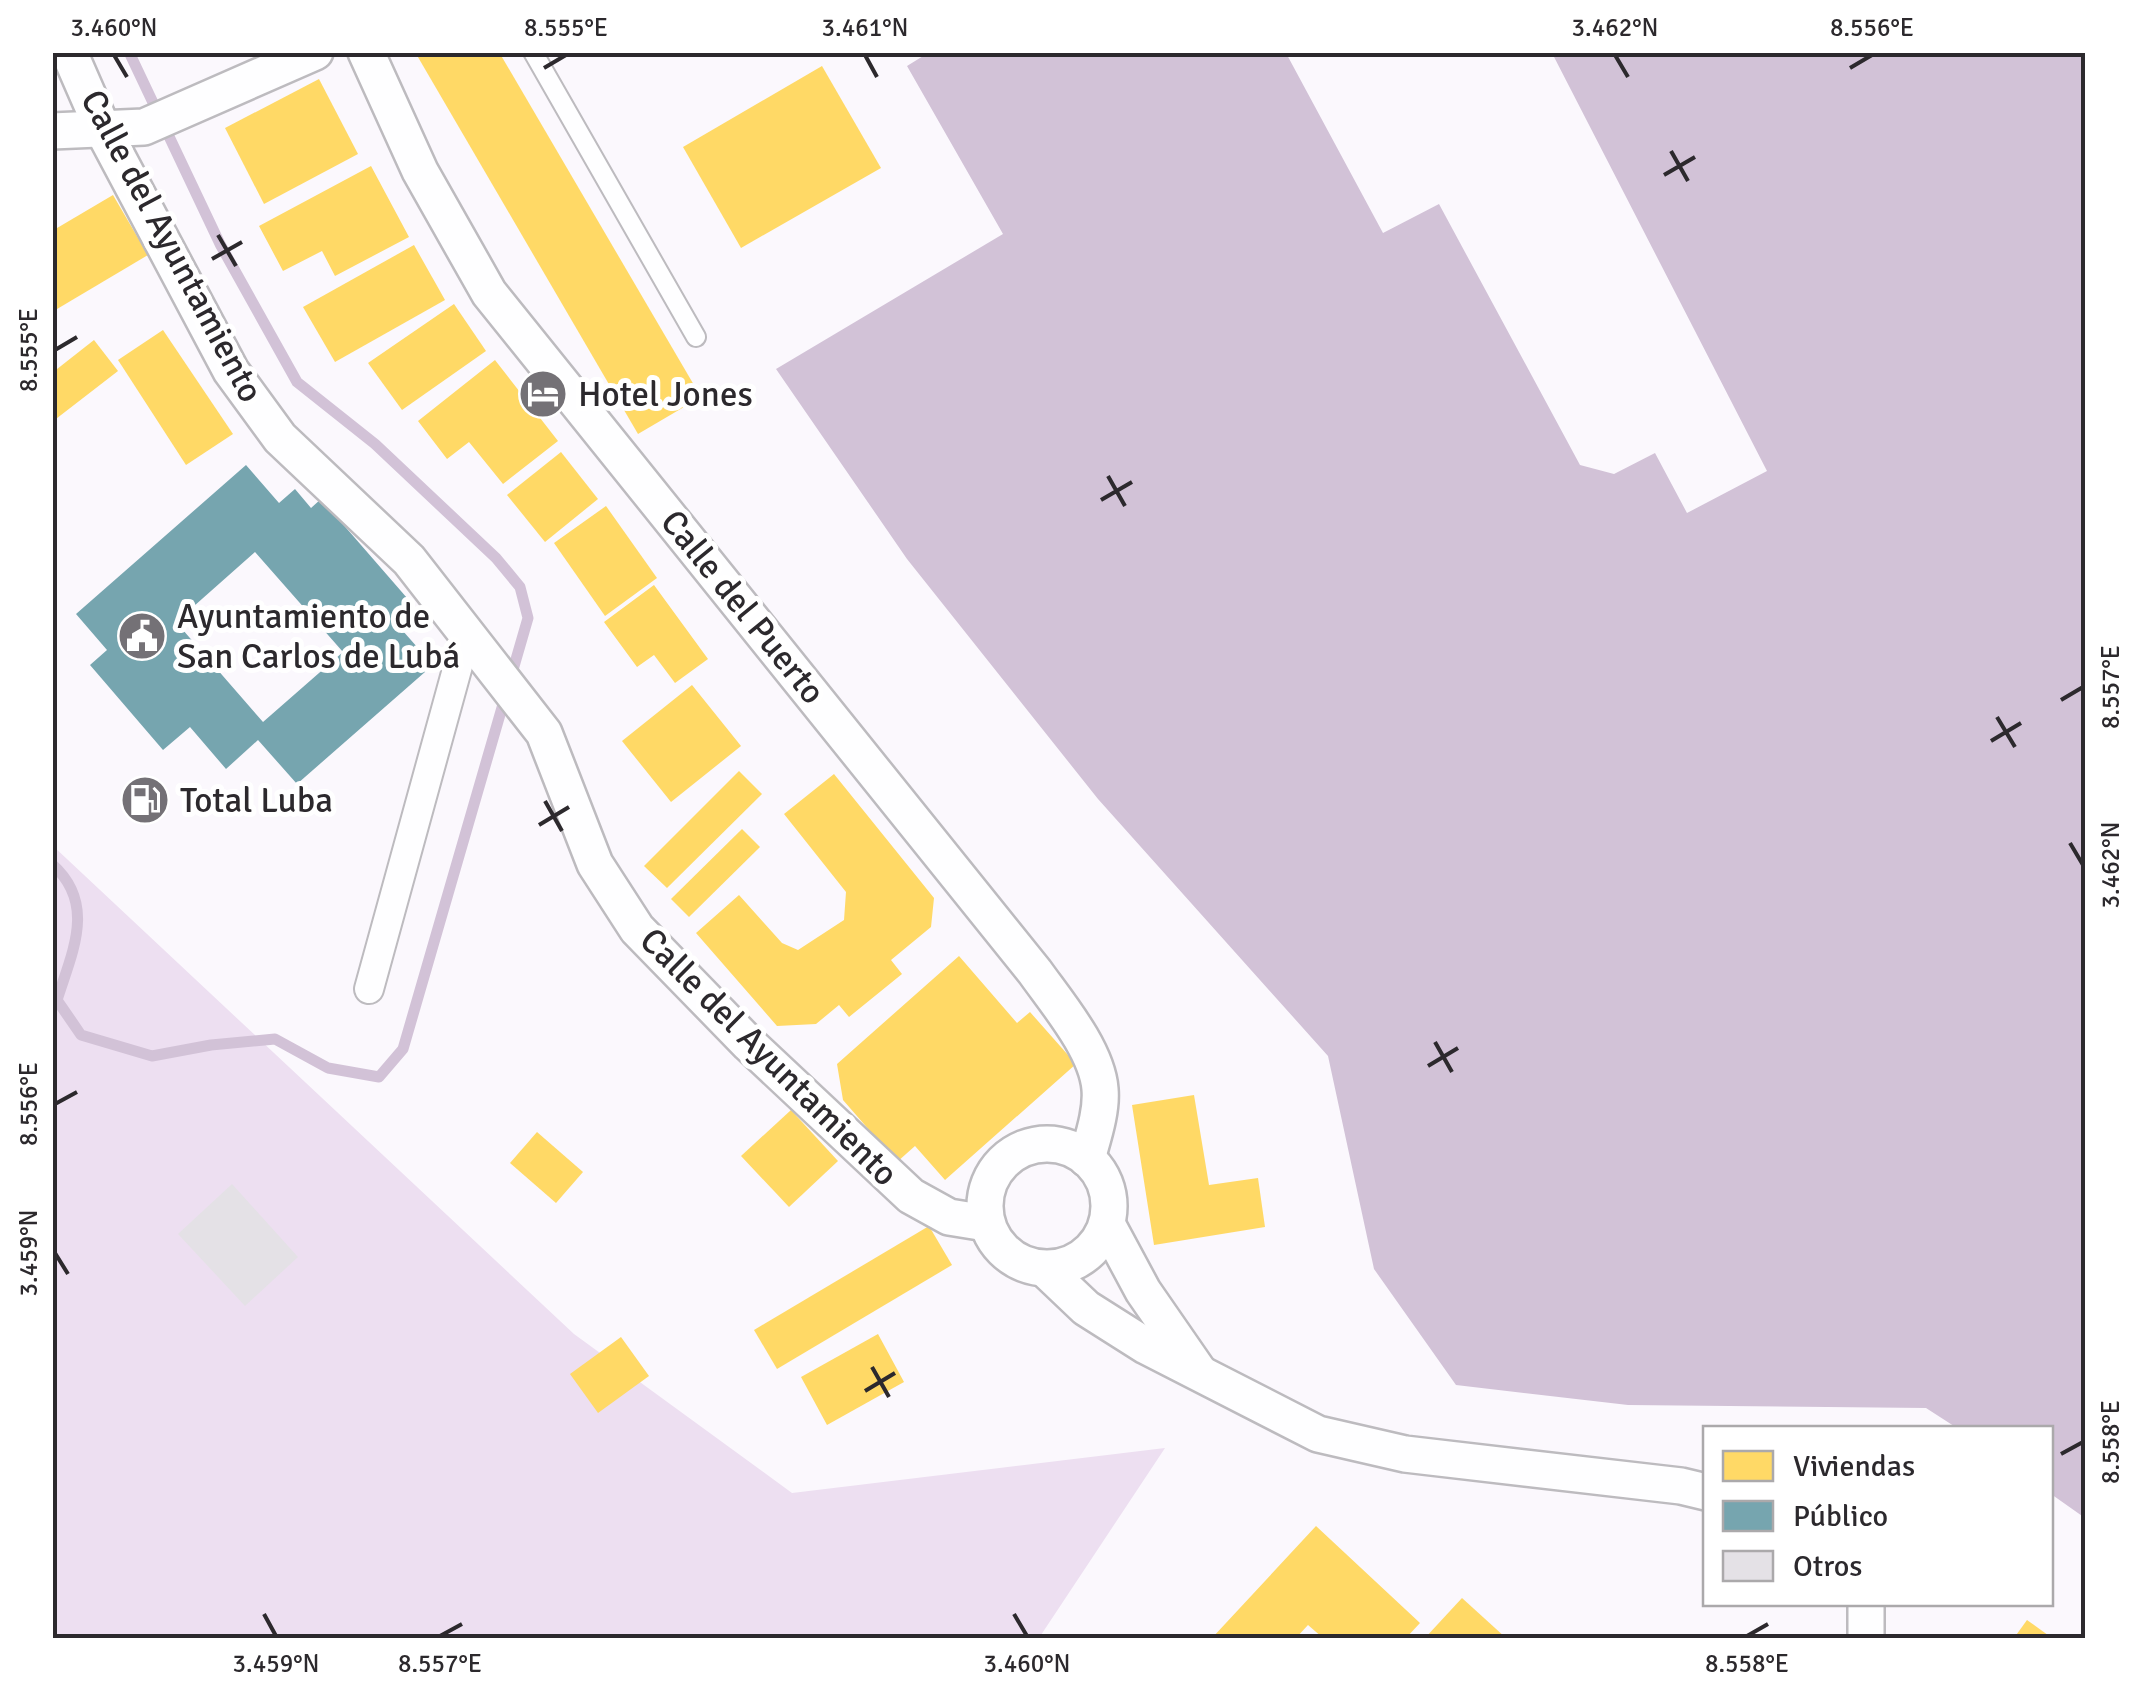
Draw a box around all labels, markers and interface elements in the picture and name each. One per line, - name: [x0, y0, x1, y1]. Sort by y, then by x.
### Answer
- text: 3.460°N: [71, 12, 157, 43]
- text: 8.555°E: [524, 12, 608, 43]
- text: 3.461°N: [822, 12, 908, 43]
- text: 3.462°N: [1572, 12, 1658, 43]
- text: 8.556°E: [1830, 12, 1914, 43]
- street label: Calle del Ayuntamiento: [71, 83, 273, 409]
- text: 8.555°E: [13, 308, 44, 392]
- hotel icon: Hotel Jones: [517, 368, 569, 420]
- place label: Hotel Jones: [578, 373, 753, 416]
- street label: Calle del Puerto: [652, 501, 834, 713]
- place label: Ayuntamiento de San Carlos de Lubá: [177, 595, 460, 678]
- public building icon: Ayuntamiento de San Carlos de Lubá: [116, 610, 168, 662]
- text: 8.557°E: [2095, 645, 2126, 729]
- fuel station icon: Total Luba: [119, 774, 171, 826]
- place label: Total Luba: [180, 779, 333, 822]
- text: 3.462°N: [2095, 822, 2126, 908]
- street label: Calle del Ayuntamiento: [631, 919, 907, 1195]
- text: 8.556°E: [13, 1062, 44, 1146]
- text: 3.459°N: [13, 1210, 44, 1296]
- text: 8.558°E: [2095, 1400, 2126, 1484]
- legend: [1703, 1426, 2053, 1606]
- text: Viviendas: [1793, 1448, 1915, 1485]
- text: Público: [1793, 1498, 1888, 1535]
- text: Otros: [1793, 1548, 1862, 1585]
- text: 3.459°N: [233, 1648, 319, 1679]
- text: 8.557°E: [398, 1648, 482, 1679]
- text: 3.460°N: [984, 1648, 1070, 1679]
- text: 8.558°E: [1705, 1648, 1789, 1679]

